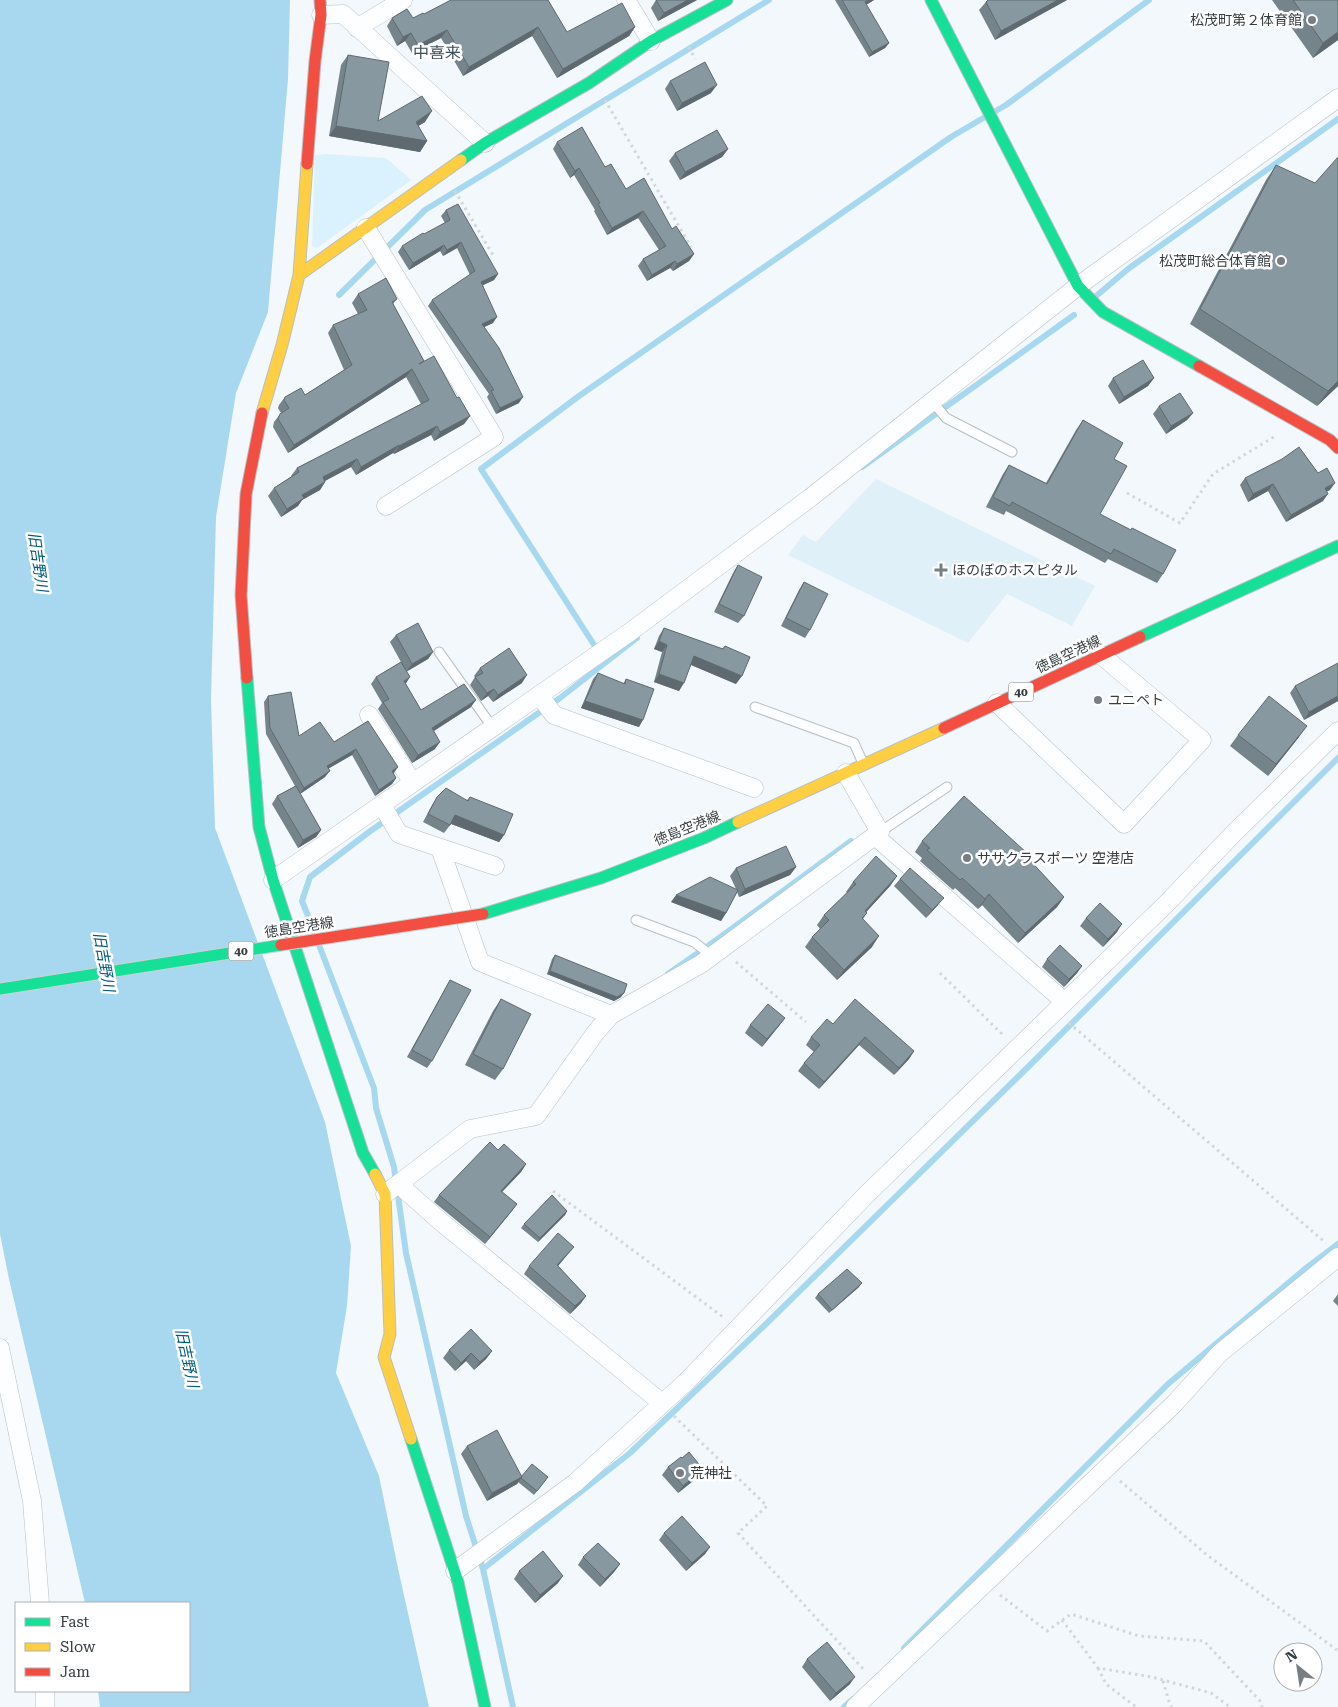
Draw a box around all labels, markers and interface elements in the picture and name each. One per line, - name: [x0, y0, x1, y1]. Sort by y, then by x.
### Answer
- place label: 松茂町第２体育館: [1190, 12, 1302, 28]
- marker: 松茂町第２体育館: [1306, 14, 1318, 26]
- district label: 中喜来: [413, 43, 461, 62]
- place label: 松茂町総合体育館: [1159, 253, 1271, 269]
- marker: 松茂町総合体育館: [1275, 255, 1287, 267]
- water label: 旧吉野川: [25, 531, 51, 595]
- place label: ほのぼのホスピタル: [952, 562, 1078, 578]
- marker: ほのぼのホスピタル: [934, 563, 948, 577]
- street label: 徳島空港線: [1033, 632, 1103, 676]
- road number: 40: [1008, 682, 1034, 702]
- place label: ユニペト: [1108, 692, 1164, 708]
- marker: ユニペト: [1092, 694, 1104, 706]
- street label: 徳島空港線: [652, 807, 722, 849]
- place label: ササクラスポーツ 空港店: [977, 850, 1134, 866]
- marker: ササクラスポーツ 空港店: [961, 852, 973, 864]
- street label: 徳島空港線: [263, 914, 335, 940]
- water label: 旧吉野川: [90, 931, 118, 995]
- road number: 40: [228, 941, 254, 960]
- water label: 旧吉野川: [172, 1327, 202, 1391]
- place label: 荒神社: [690, 1465, 732, 1481]
- marker: 荒神社: [674, 1467, 686, 1479]
- legend: [15, 1602, 190, 1692]
- text: Fast: [60, 1613, 90, 1631]
- text: Slow: [60, 1638, 96, 1656]
- north arrow: [1273, 1642, 1323, 1692]
- text: N: [1283, 1646, 1300, 1665]
- text: Jam: [60, 1663, 90, 1681]

